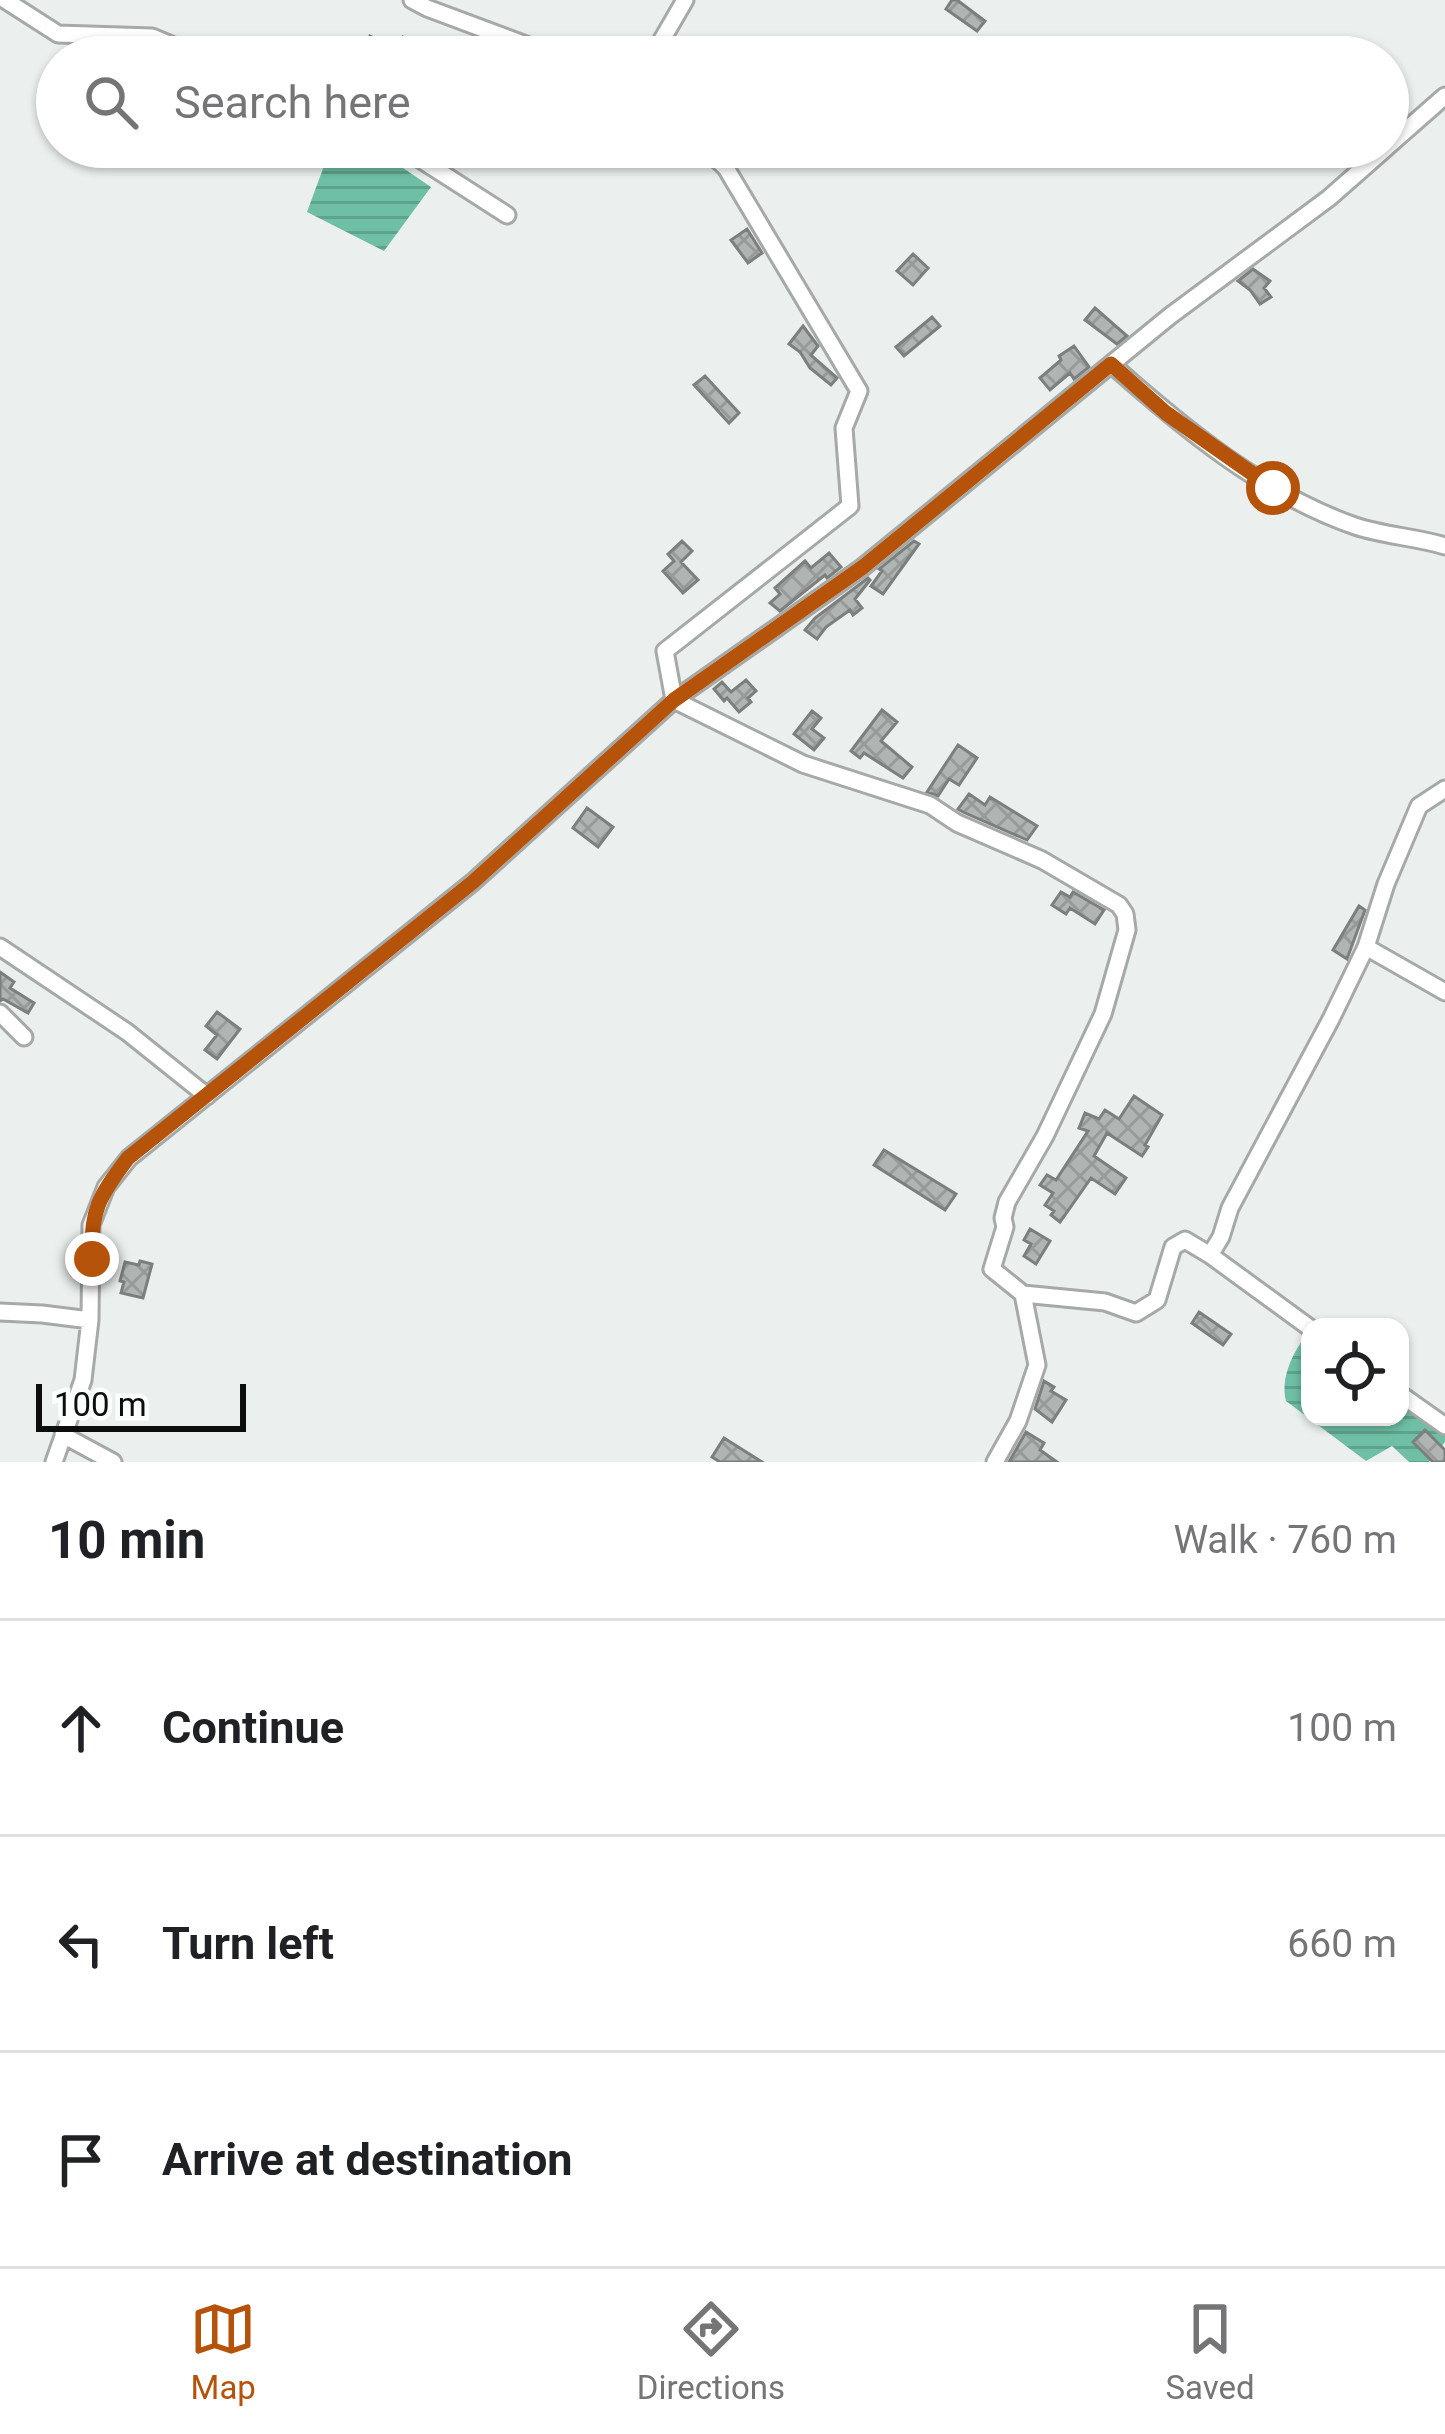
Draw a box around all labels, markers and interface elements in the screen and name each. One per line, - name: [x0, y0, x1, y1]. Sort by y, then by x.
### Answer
- search box: [36, 36, 1409, 168]
- icon: search: [78, 69, 144, 135]
- text: Search here: [174, 76, 411, 129]
- route start: [1246, 461, 1300, 515]
- route end: [65, 1232, 119, 1286]
- map controls: [1301, 1318, 1409, 1426]
- button: locate: [1301, 1318, 1409, 1426]
- scale bar: [36, 1378, 246, 1431]
- text: 100 m: [54, 1385, 147, 1424]
- text: 10 min: [48, 1511, 205, 1570]
- text: Walk · 760 m: [1173, 1517, 1397, 1563]
- icon: ahead: [48, 1695, 114, 1761]
- text: Continue: [162, 1701, 344, 1754]
- text: 100 m: [1287, 1705, 1397, 1751]
- icon: left: [48, 1911, 114, 1977]
- text: Turn left: [162, 1917, 334, 1970]
- text: 660 m: [1287, 1921, 1397, 1967]
- icon: arrive: [48, 2127, 114, 2193]
- text: Arrive at destination: [162, 2133, 573, 2186]
- tab: Map: [190, 2296, 256, 2407]
- tab: Directions: [637, 2296, 785, 2407]
- tab: Saved: [1166, 2296, 1255, 2407]

